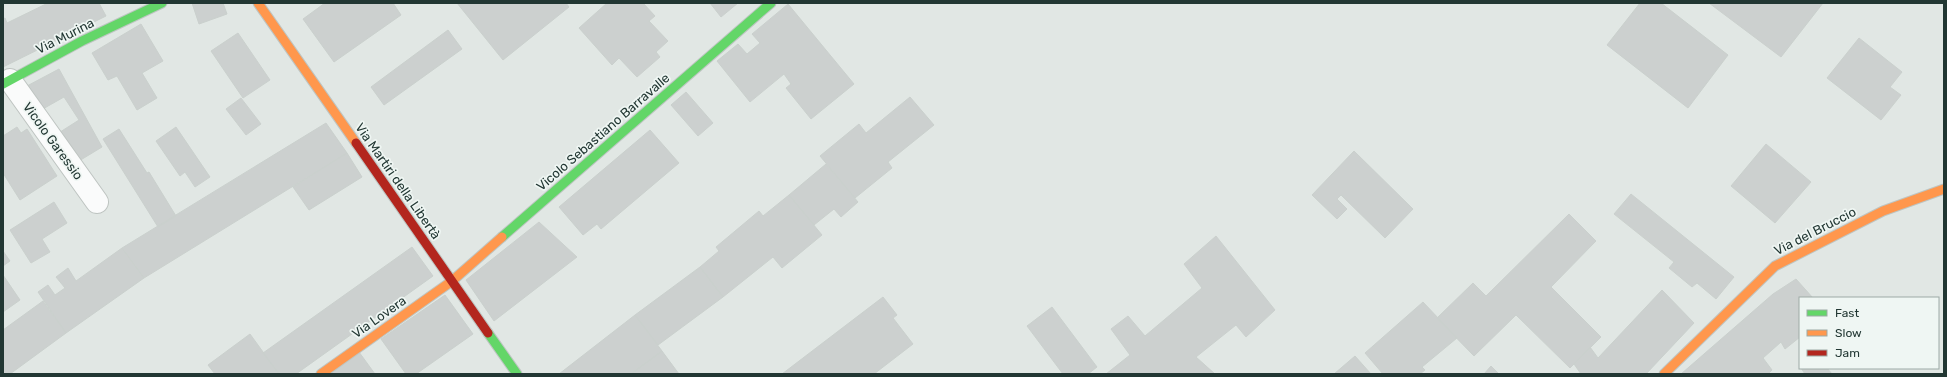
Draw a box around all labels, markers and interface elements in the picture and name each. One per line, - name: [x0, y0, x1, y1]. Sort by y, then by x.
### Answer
- street label: Via Murina: [33, 15, 97, 57]
- street label: Vicolo Sebastiano Barravalle: [533, 70, 673, 194]
- street label: Vicolo Garessio: [20, 99, 86, 183]
- street label: Via Martiri della Libertà: [352, 120, 444, 242]
- street label: Via del Bruccio: [1772, 204, 1858, 258]
- street label: Via Lovera: [349, 293, 409, 341]
- legend: [1799, 297, 1939, 369]
- text: Fast: [1835, 306, 1859, 320]
- text: Slow: [1835, 326, 1862, 340]
- text: Jam: [1835, 346, 1860, 360]

